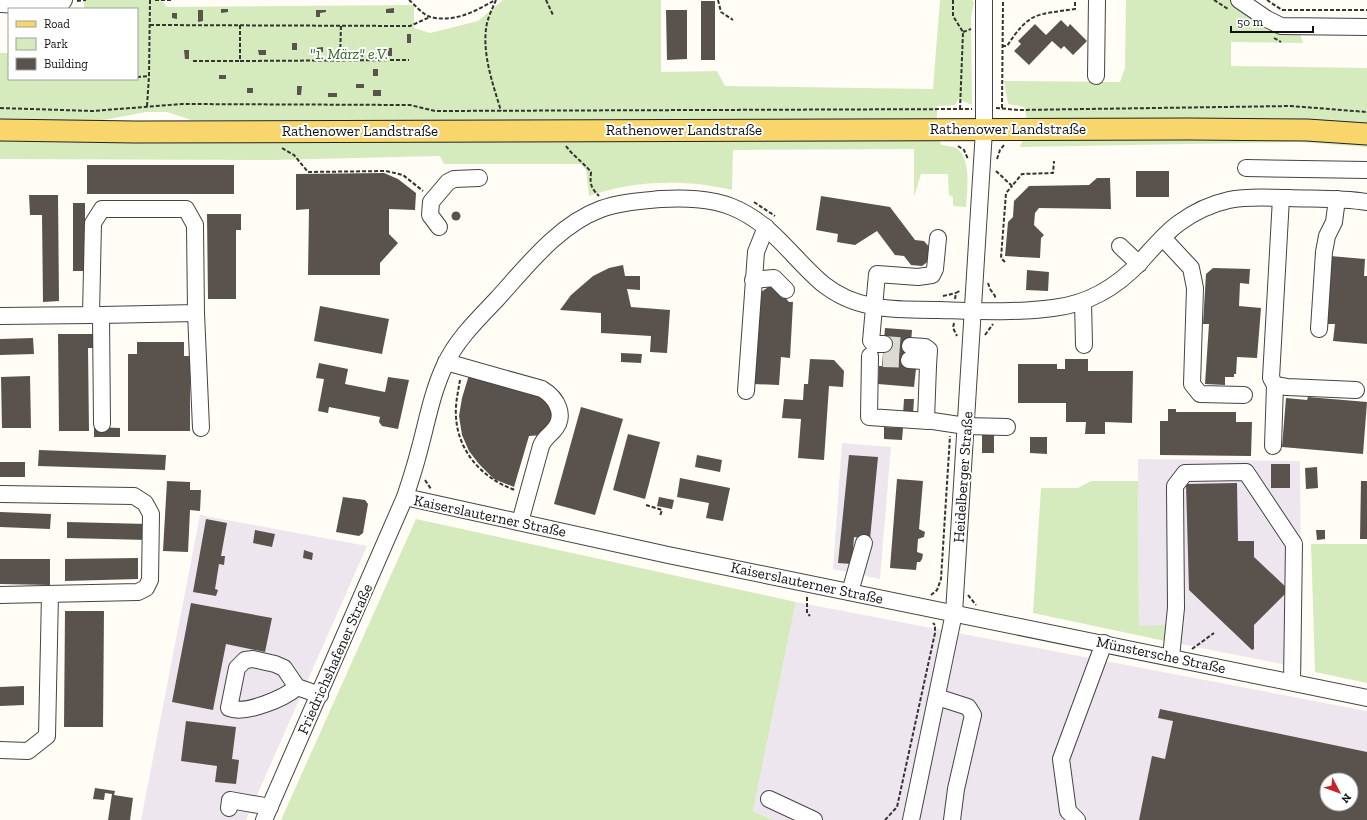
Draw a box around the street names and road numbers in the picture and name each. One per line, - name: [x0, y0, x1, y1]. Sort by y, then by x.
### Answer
- street label: Rathenower Landstraße: [930, 120, 1086, 138]
- street label: Rathenower Landstraße: [606, 121, 762, 139]
- street label: Rathenower Landstraße: [282, 122, 438, 140]
- street label: Heidelberger Straße: [949, 411, 977, 543]
- street label: Kaiserslauterner Straße: [412, 491, 568, 541]
- street label: Kaiserslauterner Straße: [729, 558, 885, 608]
- street label: Friedrichshafener Straße: [294, 581, 376, 737]
- street label: Münstersche Straße: [1095, 633, 1227, 677]

